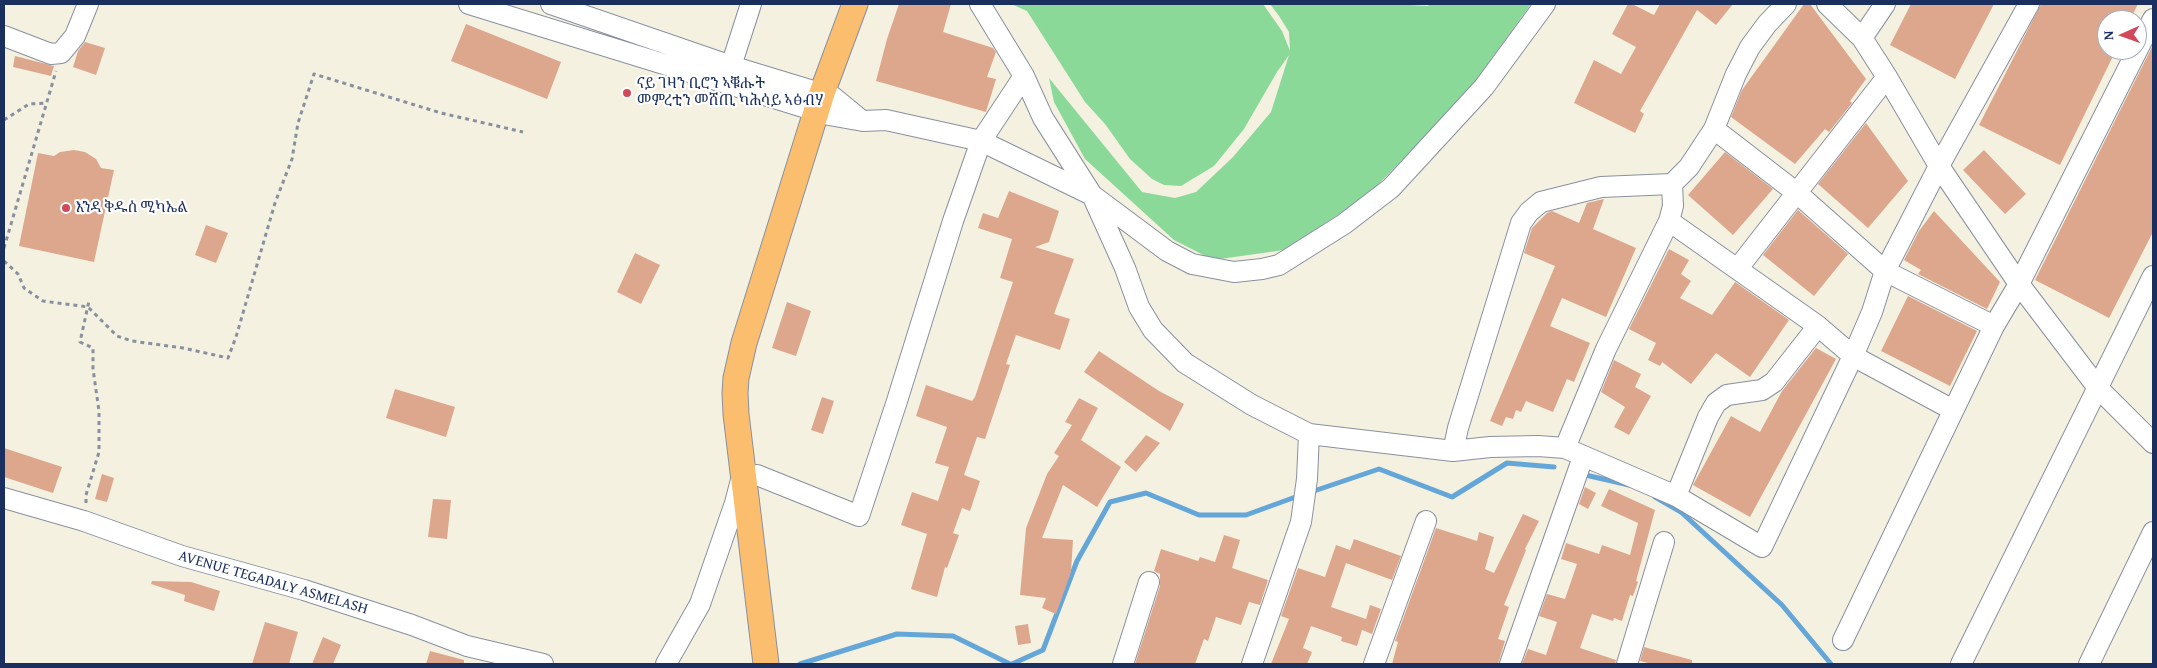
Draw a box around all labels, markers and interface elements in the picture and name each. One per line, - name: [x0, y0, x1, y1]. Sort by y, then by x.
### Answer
- north arrow: [2097, 10, 2147, 60]
- text: N: [2098, 30, 2118, 41]
- place label: ናይ ገዛን ቢሮን ኣቑሑት መምረቲን መሸጢ ካሕሳይ ኣፅብሃ: [637, 75, 823, 110]
- marker: ናይ ገዛን ቢሮን ኣቑሑት መምረቲን መሸጢ ካሕሳይ ኣፅብሃ: [621, 87, 633, 99]
- place label: እንዳ ቅዱስ ሚካኤል: [76, 199, 188, 217]
- marker: እንዳ ቅዱስ ሚካኤል: [60, 202, 72, 214]
- street label: AVENUE TEGADALY ASMELASH: [176, 547, 370, 619]

